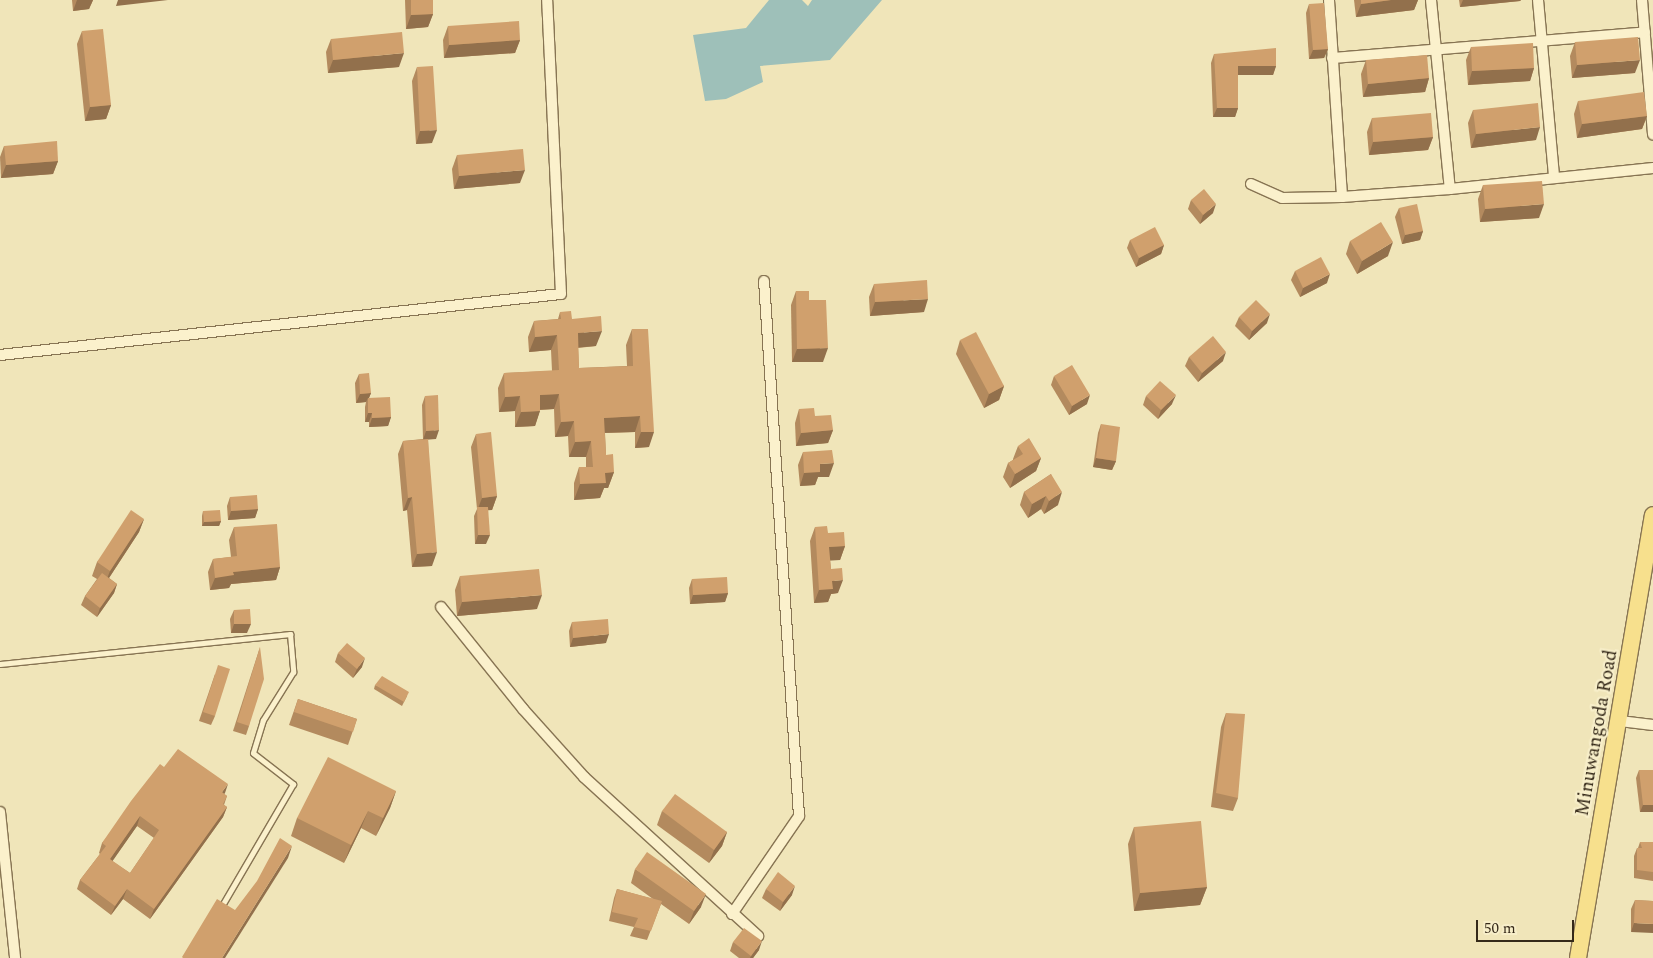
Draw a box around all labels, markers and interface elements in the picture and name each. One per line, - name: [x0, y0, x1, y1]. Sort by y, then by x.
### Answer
- street label: Minuwangoda Road: [1571, 648, 1623, 818]
- scale bar: [1478, 910, 1576, 942]
- text: 50 m: [1484, 917, 1516, 940]

